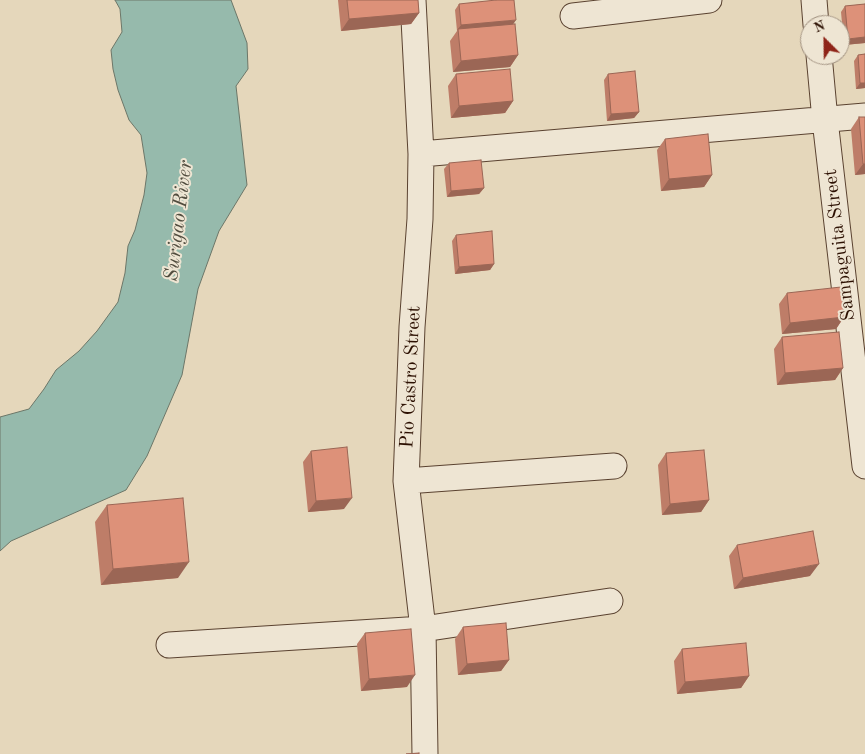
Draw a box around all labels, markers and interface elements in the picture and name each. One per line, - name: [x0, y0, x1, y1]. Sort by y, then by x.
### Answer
- north arrow: [800, 15, 850, 65]
- text: N: [812, 19, 827, 36]
- water label: Surigao River: [160, 159, 198, 283]
- street label: Sampaguita Street: [819, 168, 861, 322]
- street label: Pio Castro Street: [396, 305, 426, 449]

